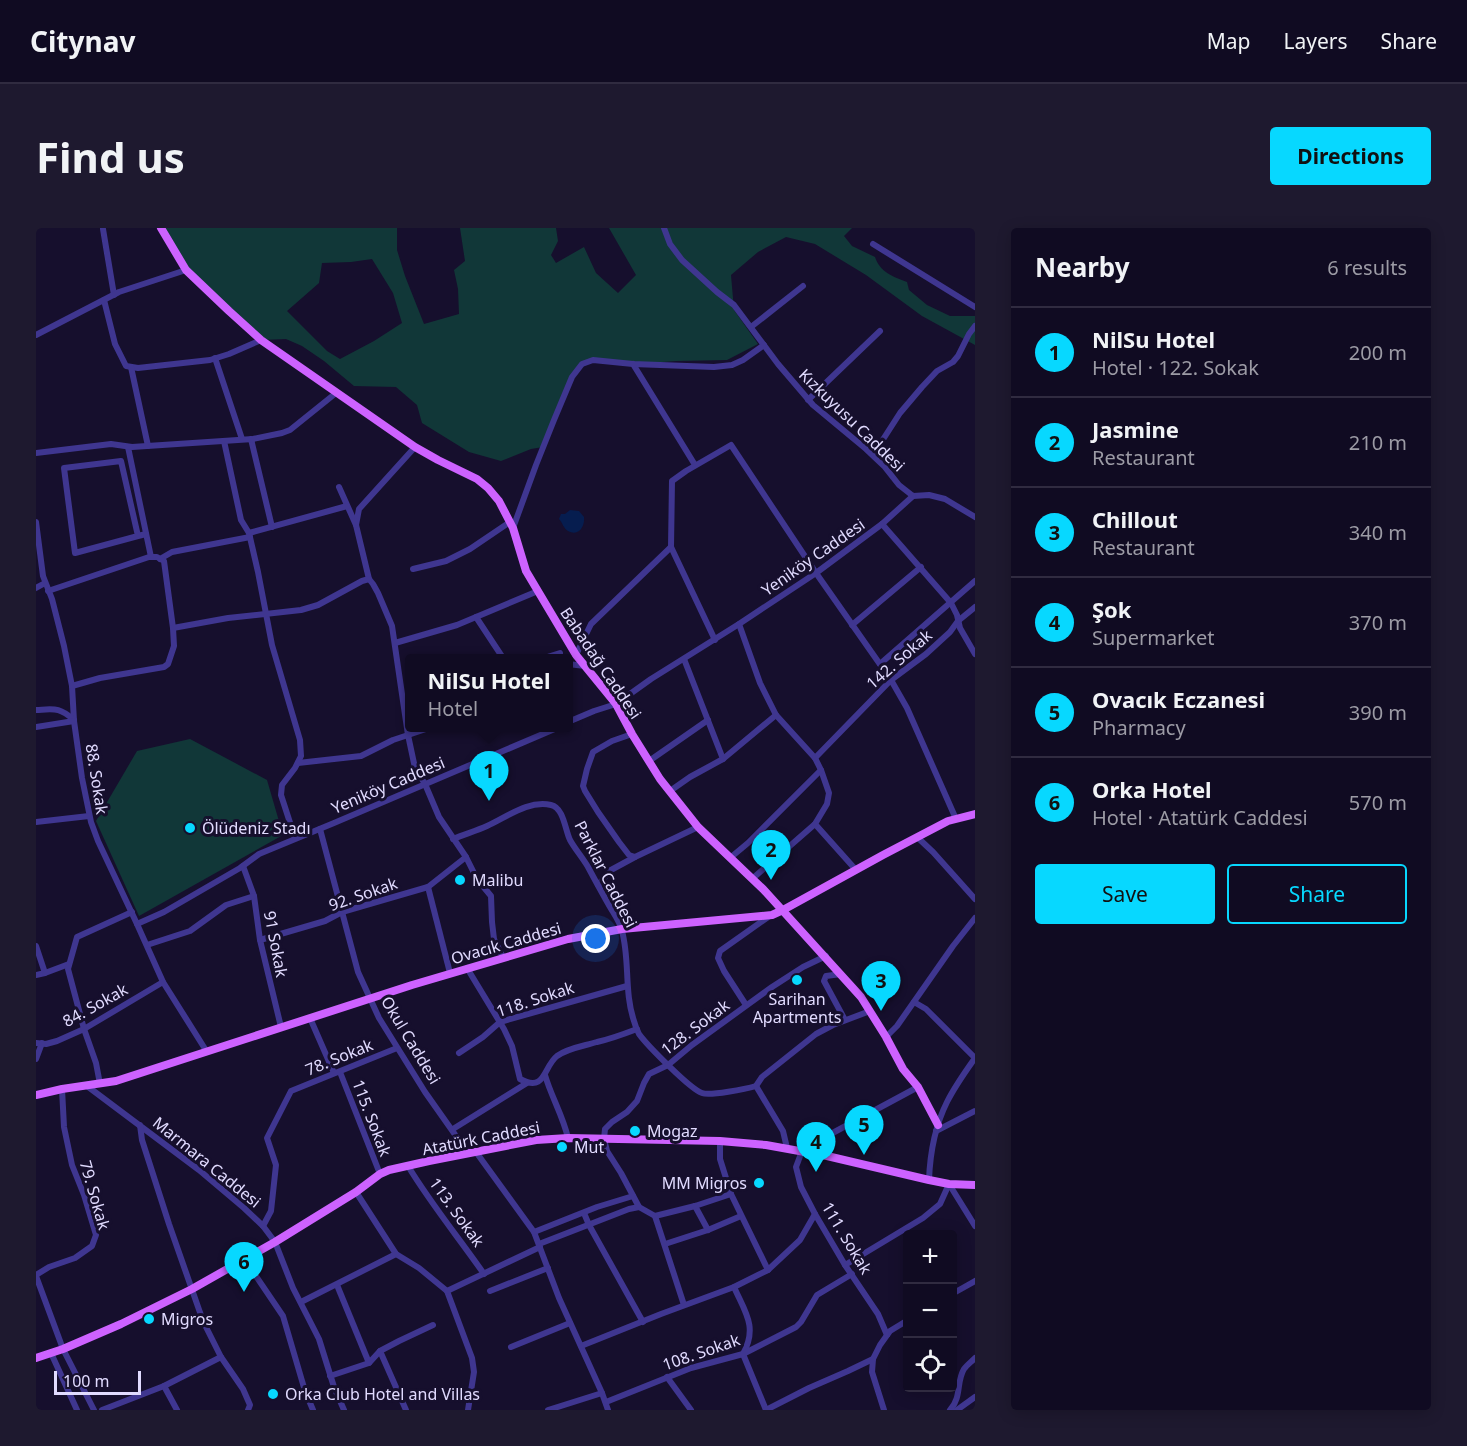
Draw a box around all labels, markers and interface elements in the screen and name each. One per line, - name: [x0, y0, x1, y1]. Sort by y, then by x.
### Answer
- text: Citynav: [30, 22, 135, 60]
- text: Map: [1207, 27, 1251, 55]
- text: Layers: [1284, 27, 1348, 55]
- text: Share: [1381, 27, 1437, 55]
- button: Directions: [1270, 127, 1431, 185]
- text: Find us: [36, 128, 185, 185]
- text: Nearby: [1035, 249, 1130, 285]
- text: 6 results: [1327, 254, 1407, 281]
- text: NilSu Hotel: [1092, 324, 1215, 354]
- text: 1: [1049, 339, 1060, 366]
- text: 200 m: [1349, 339, 1407, 366]
- text: Hotel · 122. Sokak: [1092, 354, 1259, 381]
- street label: Kızkuyusu Caddesi: [794, 364, 910, 476]
- text: Jasmine: [1092, 414, 1179, 444]
- text: 2: [1049, 429, 1060, 456]
- text: 210 m: [1349, 429, 1407, 456]
- text: Restaurant: [1092, 444, 1195, 471]
- text: Chillout: [1092, 504, 1178, 534]
- street label: Yeniköy Caddesi: [757, 513, 869, 601]
- text: 3: [1049, 519, 1060, 546]
- text: 340 m: [1349, 519, 1407, 546]
- text: Restaurant: [1092, 534, 1195, 561]
- text: Şok: [1092, 594, 1132, 624]
- street label: Babadağ Caddesi: [555, 603, 647, 723]
- text: 4: [1049, 609, 1060, 636]
- text: 370 m: [1349, 609, 1407, 636]
- street label: 142. Sokak: [861, 624, 937, 694]
- text: Supermarket: [1092, 624, 1215, 651]
- popup: [405, 654, 573, 732]
- text: NilSu Hotel: [428, 665, 550, 695]
- text: Ovacık Eczanesi: [1092, 684, 1265, 714]
- text: Hotel: [428, 695, 478, 722]
- text: 5: [1049, 699, 1060, 726]
- text: 390 m: [1349, 699, 1407, 726]
- text: Pharmacy: [1092, 714, 1186, 741]
- street label: 88. Sokak: [81, 742, 114, 816]
- street label: Yeniköy Caddesi: [328, 751, 448, 819]
- pin: 1: [470, 752, 508, 801]
- text: Orka Hotel: [1092, 774, 1212, 804]
- text: 6: [1049, 789, 1060, 816]
- text: 570 m: [1349, 789, 1407, 816]
- text: Hotel · Atatürk Caddesi: [1092, 804, 1308, 831]
- place label: Ölüdeniz Stadı: [202, 817, 311, 839]
- street label: Parklar Caddesi: [570, 817, 642, 931]
- marker: Ölüdeniz Stadı: [183, 821, 197, 835]
- pin: 2: [752, 830, 790, 880]
- button: Save: [1035, 864, 1215, 924]
- button: Share: [1227, 864, 1407, 924]
- place label: Malibu: [472, 869, 523, 891]
- street label: 92. Sokak: [326, 872, 401, 916]
- marker: Malibu: [453, 873, 467, 887]
- street label: 91 Sokak: [259, 909, 293, 979]
- street label: Ovacık Caddesi: [448, 917, 564, 969]
- your location: [581, 924, 610, 953]
- pin: 3: [862, 962, 900, 1011]
- marker: Sarihan Apartments: [790, 973, 804, 987]
- street label: 118. Sokak: [493, 976, 577, 1022]
- street label: 84. Sokak: [58, 978, 132, 1032]
- place label: Sarihan Apartments: [753, 988, 841, 1028]
- street label: Okul Caddesi: [376, 992, 446, 1088]
- street label: 128. Sokak: [656, 994, 734, 1060]
- street label: 78. Sokak: [302, 1033, 377, 1081]
- street label: 115. Sokak: [347, 1077, 397, 1160]
- pin: 5: [844, 1106, 884, 1155]
- street label: Marmara Caddesi: [148, 1112, 266, 1212]
- street label: Atatürk Caddesi: [420, 1116, 542, 1160]
- place label: Mogaz: [647, 1120, 698, 1142]
- pin: 4: [796, 1122, 836, 1172]
- marker: Mogaz: [628, 1124, 642, 1138]
- place label: Mut: [574, 1136, 604, 1158]
- marker: Mut: [555, 1140, 569, 1154]
- street label: 79. Sokak: [75, 1158, 116, 1233]
- place label: MM Migros: [662, 1172, 747, 1194]
- street label: 113. Sokak: [424, 1173, 490, 1251]
- marker: MM Migros: [752, 1176, 766, 1190]
- street label: 111. Sokak: [817, 1198, 877, 1279]
- map controls: [903, 1230, 957, 1392]
- button: +: [903, 1230, 957, 1284]
- pin: 6: [224, 1242, 264, 1292]
- button: −: [903, 1284, 957, 1338]
- place label: Migros: [161, 1308, 213, 1330]
- marker: Migros: [142, 1312, 156, 1326]
- street label: 108. Sokak: [659, 1328, 743, 1375]
- button: locate: [903, 1338, 957, 1392]
- scale bar: [54, 1368, 141, 1396]
- text: 100 m: [63, 1370, 110, 1392]
- place label: Orka Club Hotel and Villas: [285, 1383, 480, 1405]
- marker: Orka Club Hotel and Villas: [266, 1387, 280, 1401]

